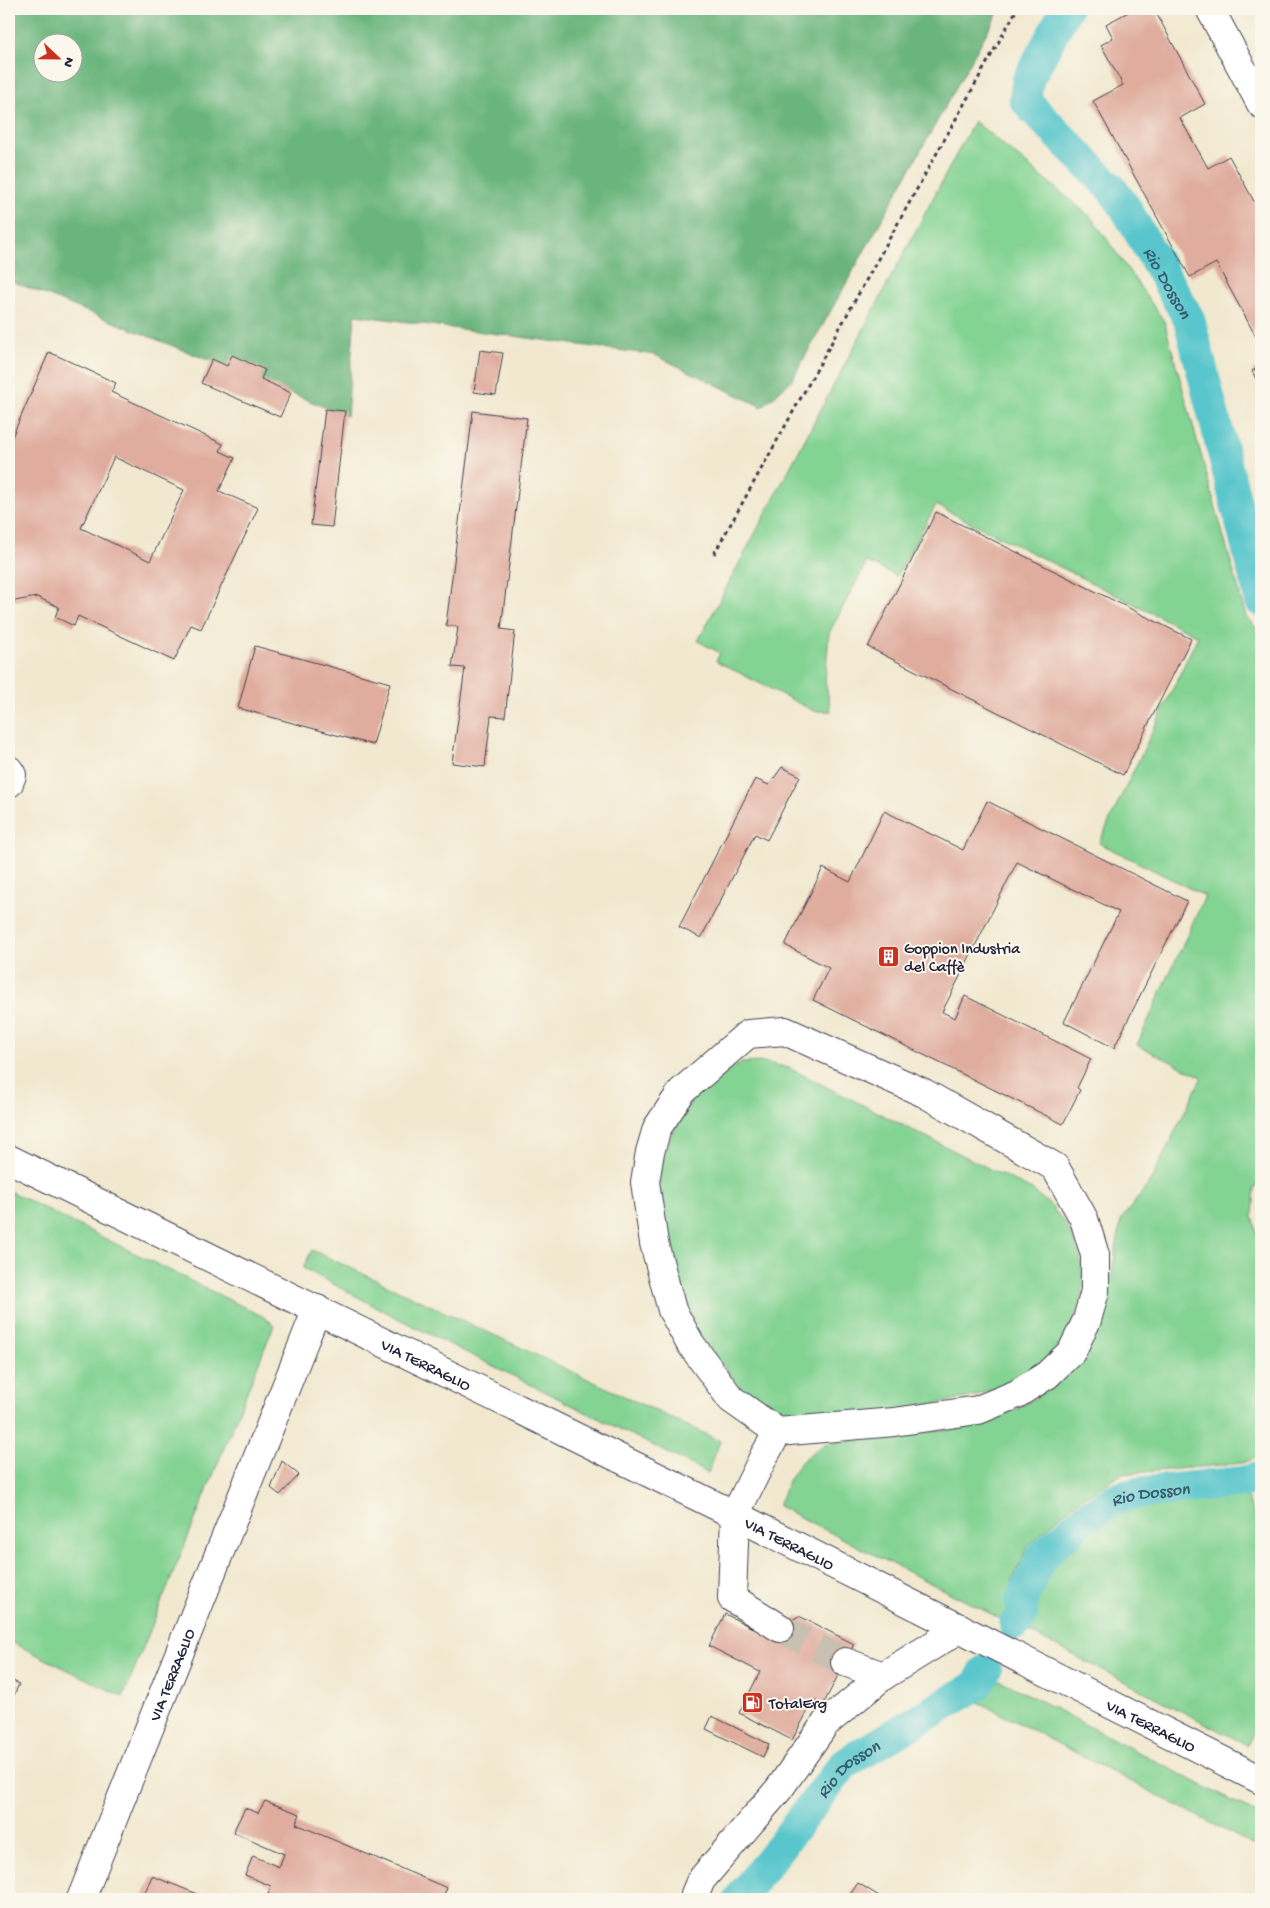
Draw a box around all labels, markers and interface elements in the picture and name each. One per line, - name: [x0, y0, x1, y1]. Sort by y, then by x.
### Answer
- north arrow: [32, 32, 82, 82]
- text: N: [58, 55, 77, 69]
- water label: Rio Dosson: [1137, 244, 1195, 324]
- place label: Goppion Industria del Caffè: [904, 941, 1021, 978]
- building icon: Goppion Industria del Caffè: [876, 944, 900, 968]
- street label: VIA TERRAGLIO: [376, 1336, 473, 1397]
- water label: Rio Dosson: [1109, 1480, 1191, 1513]
- street label: VIA TERRAGLIO: [739, 1515, 837, 1576]
- street label: VIA TERRAGLIO: [147, 1626, 201, 1725]
- fuel station icon: TotalErg: [741, 1690, 765, 1714]
- place label: TotalErg: [768, 1696, 827, 1715]
- street label: VIA TERRAGLIO: [1101, 1697, 1198, 1759]
- water label: Rio Dosson: [813, 1737, 885, 1803]

